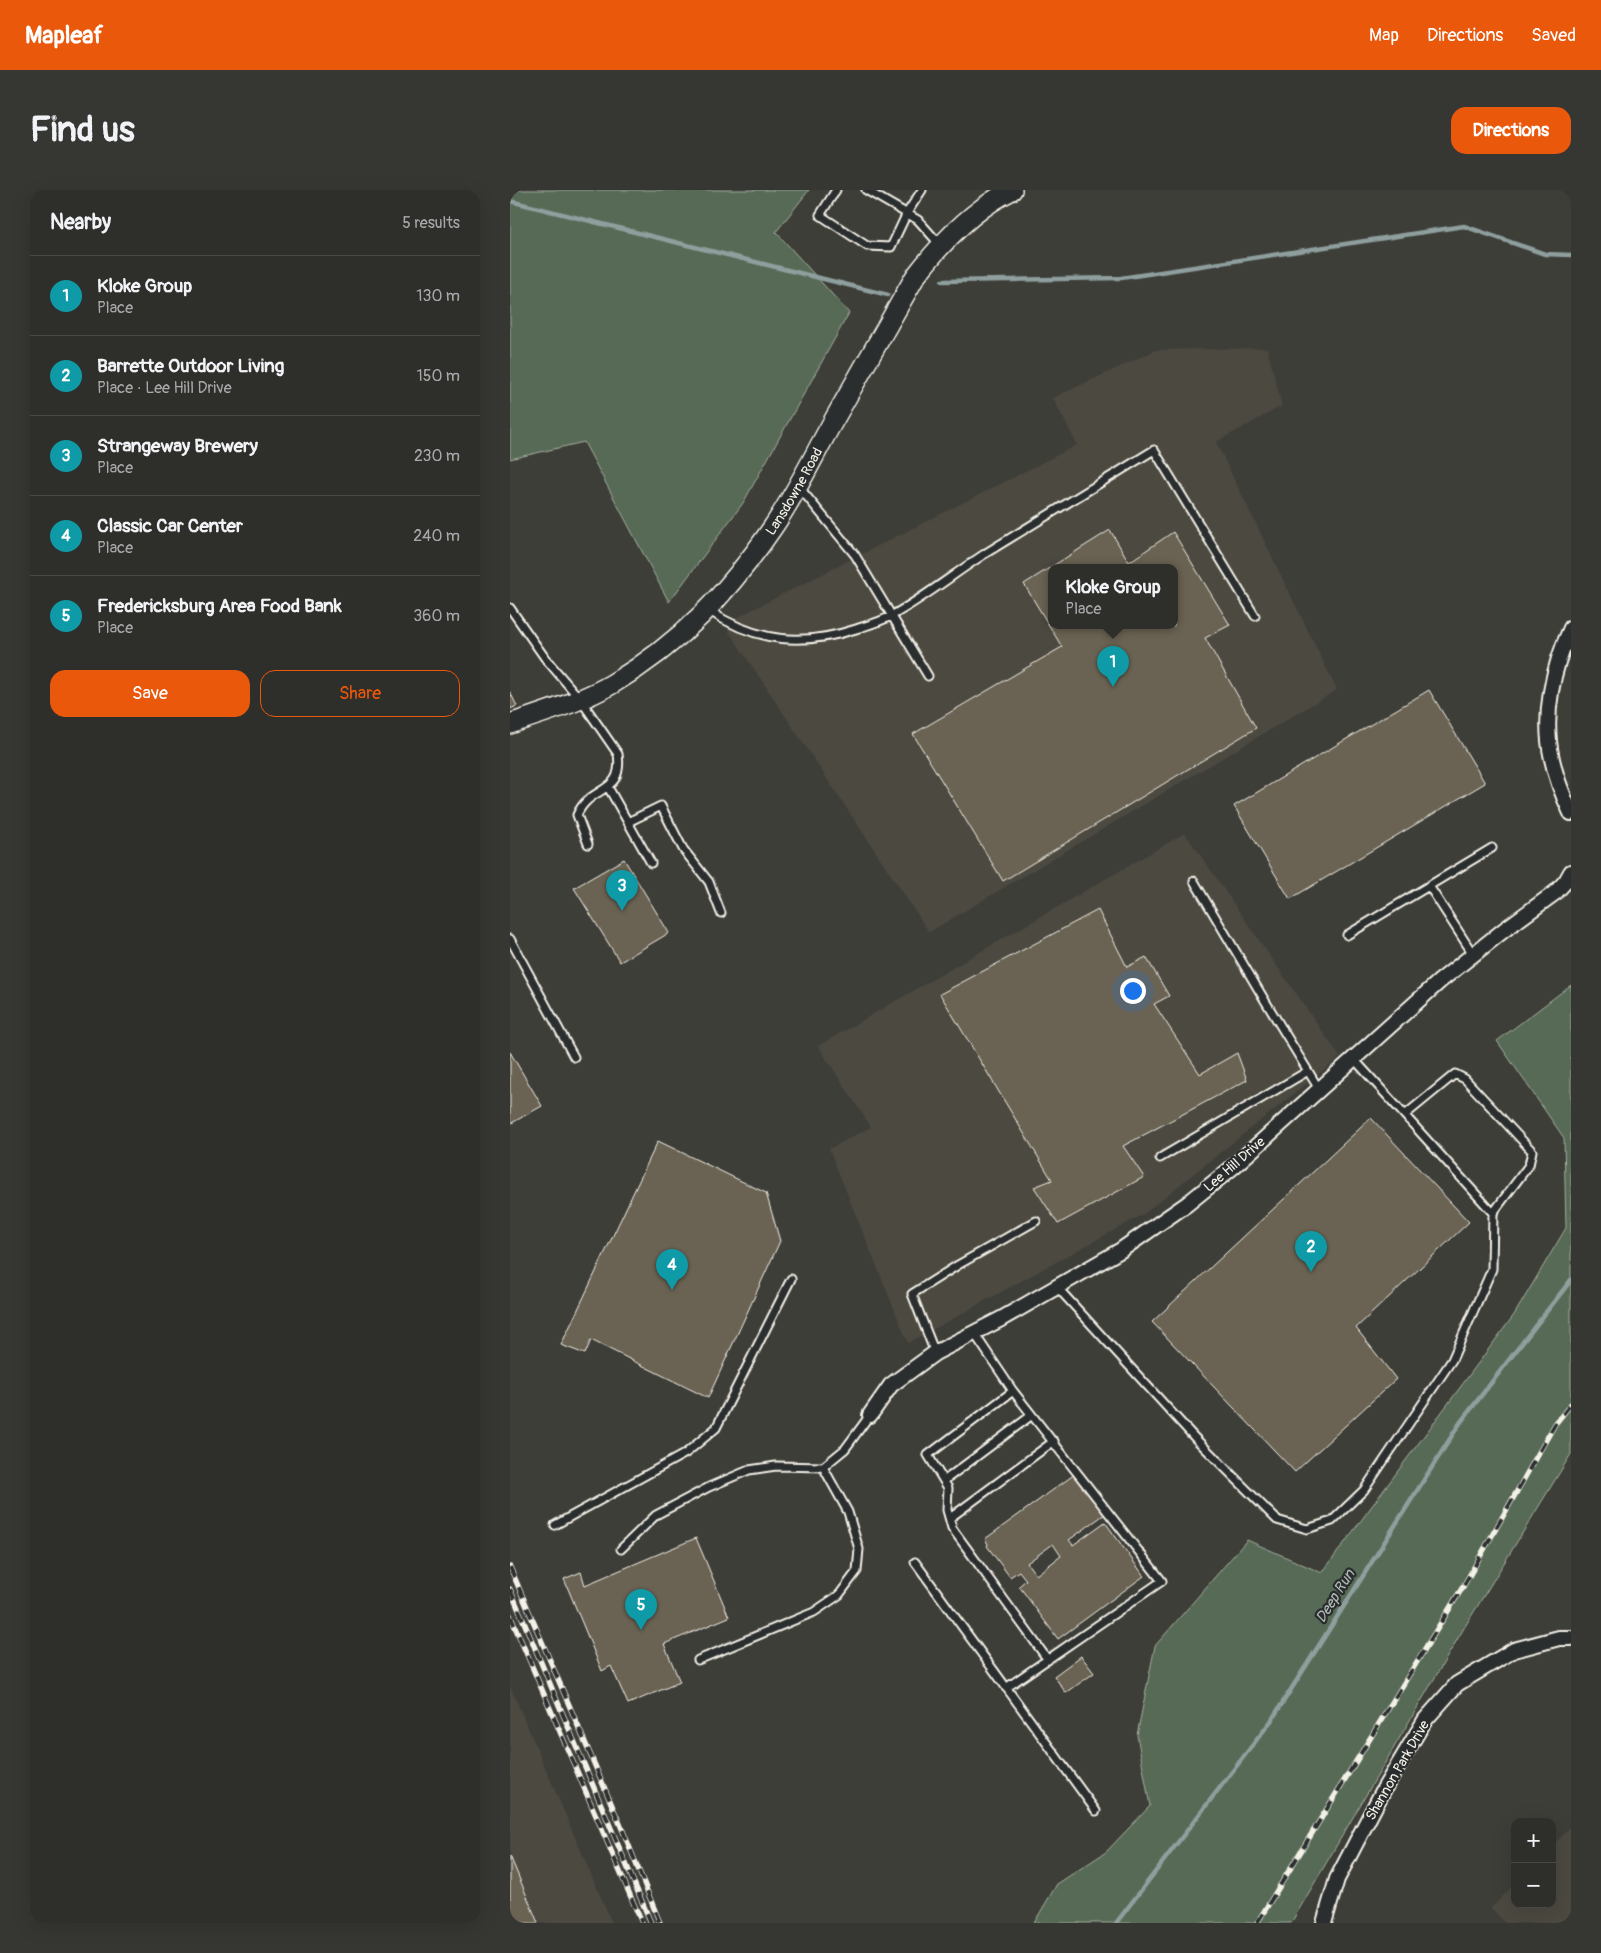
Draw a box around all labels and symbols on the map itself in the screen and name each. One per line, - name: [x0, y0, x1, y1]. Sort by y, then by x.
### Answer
- street label: Lansdowne Road: [762, 445, 826, 538]
- pin: 1: [1097, 646, 1129, 687]
- pin: 3: [606, 870, 638, 911]
- your location: [1120, 978, 1146, 1004]
- street label: Lee Hill Drive: [1200, 1133, 1269, 1196]
- pin: 2: [1295, 1231, 1327, 1272]
- pin: 4: [656, 1249, 688, 1290]
- water label: Deep Run: [1312, 1565, 1360, 1626]
- pin: 5: [625, 1589, 657, 1630]
- street label: Shannon Park Drive: [1362, 1717, 1433, 1823]

